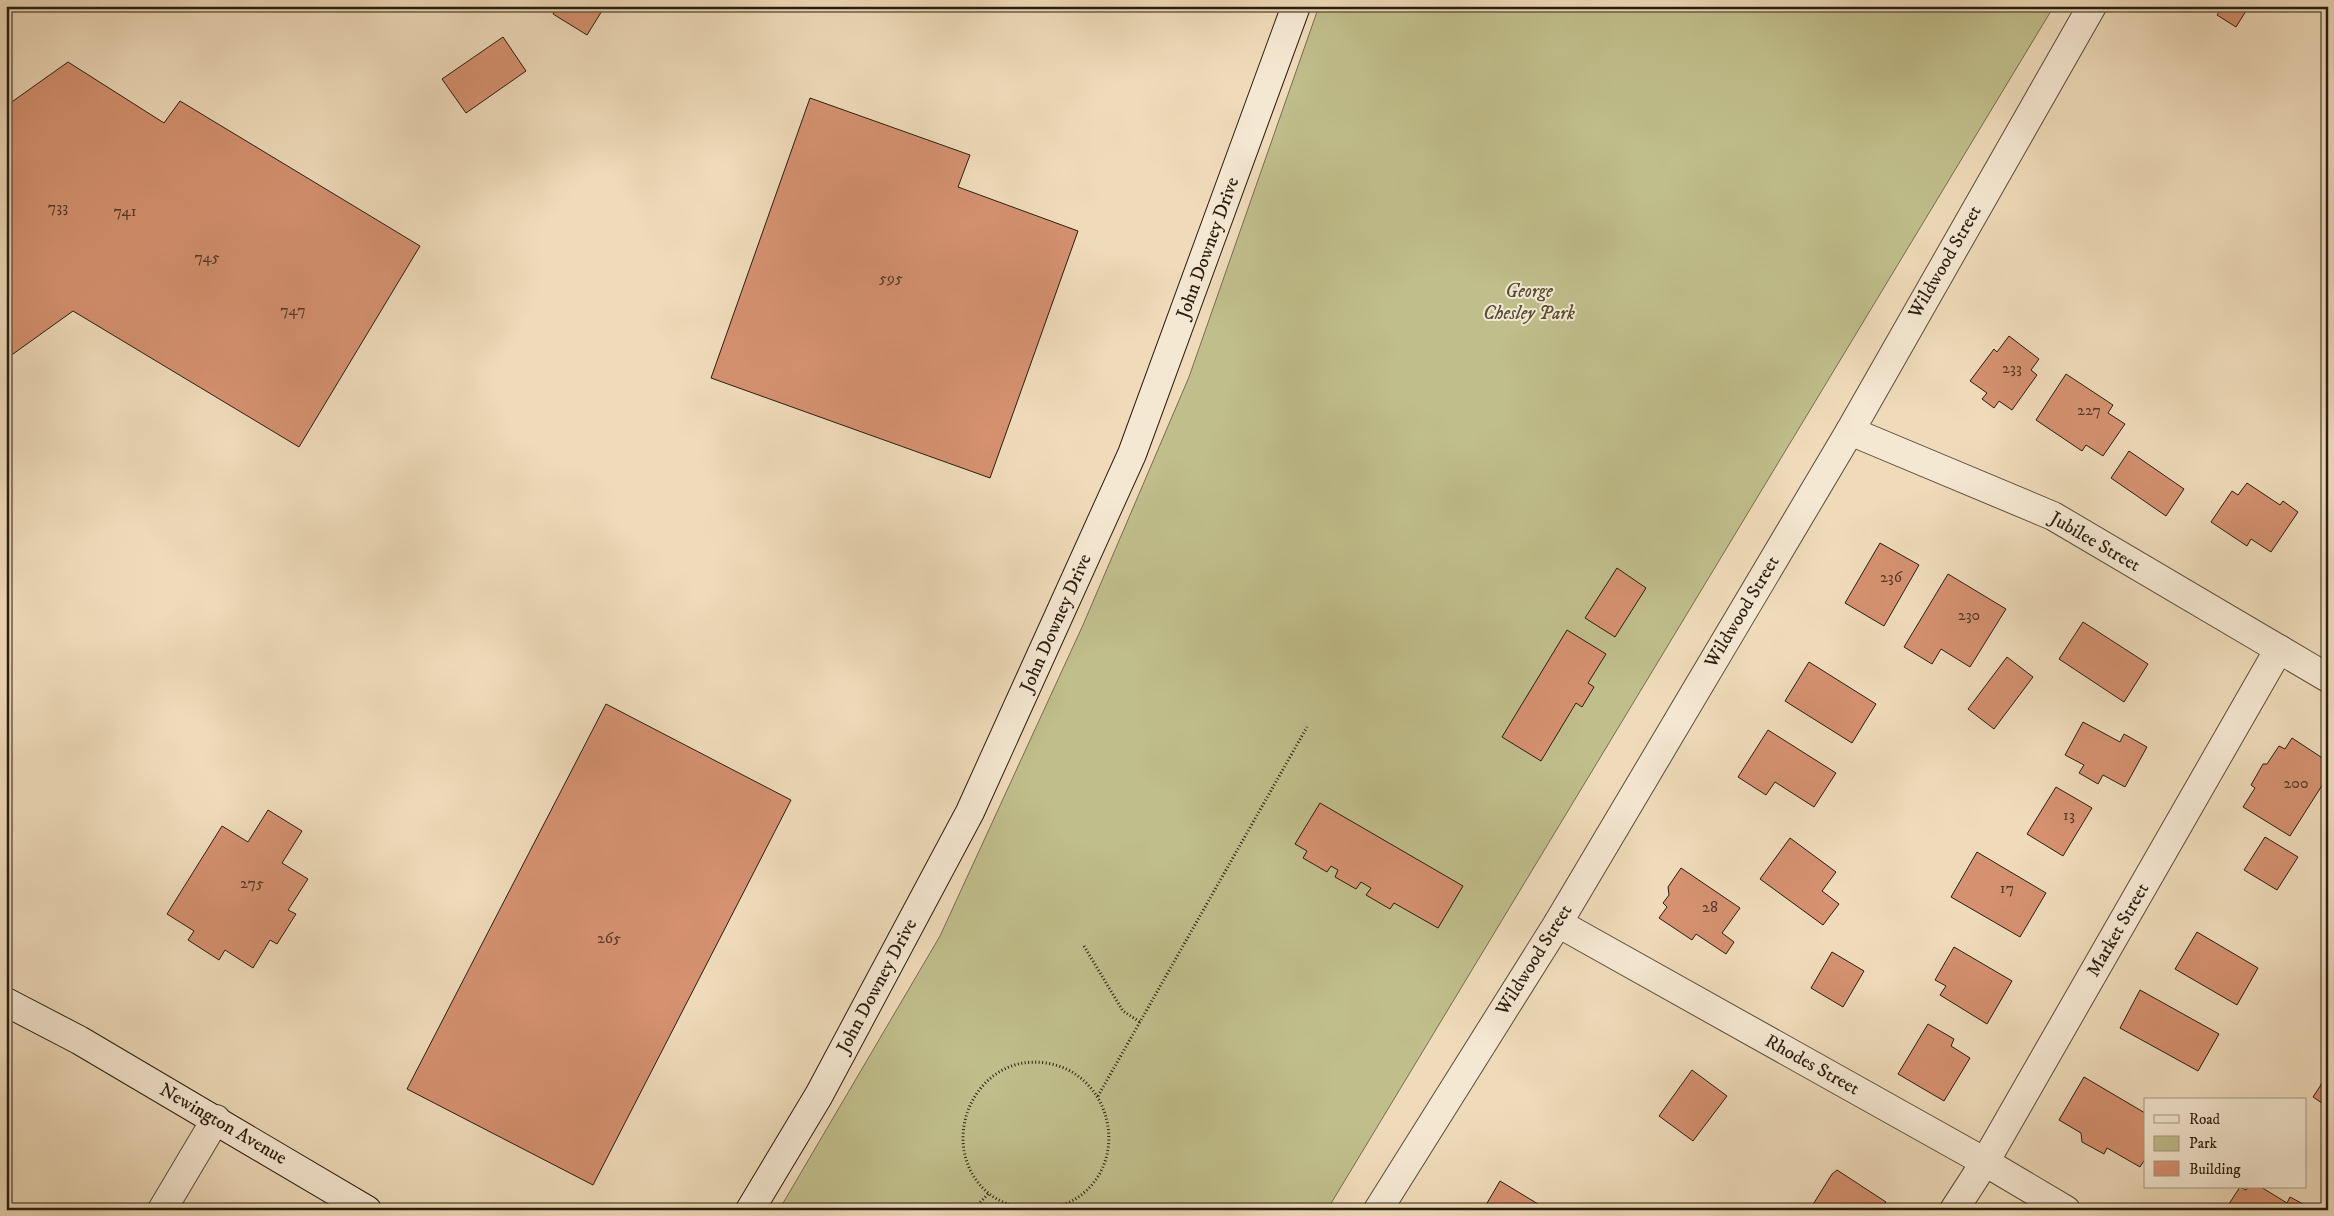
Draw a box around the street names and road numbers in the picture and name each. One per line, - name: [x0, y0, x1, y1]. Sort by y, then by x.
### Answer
- street label: John Downey Drive: [1171, 174, 1244, 324]
- street label: Wildwood Street: [1903, 201, 1987, 323]
- street label: Jubilee Street: [2044, 506, 2144, 577]
- street label: John Downey Drive: [1014, 550, 1097, 698]
- street label: Wildwood Street: [1699, 552, 1784, 673]
- street label: Market Street: [2082, 879, 2154, 981]
- street label: Wildwood Street: [1490, 900, 1577, 1021]
- street label: John Downey Drive: [831, 915, 922, 1059]
- street label: Rhodes Street: [1761, 1030, 1863, 1100]
- street label: Newington Avenue: [155, 1078, 291, 1170]

